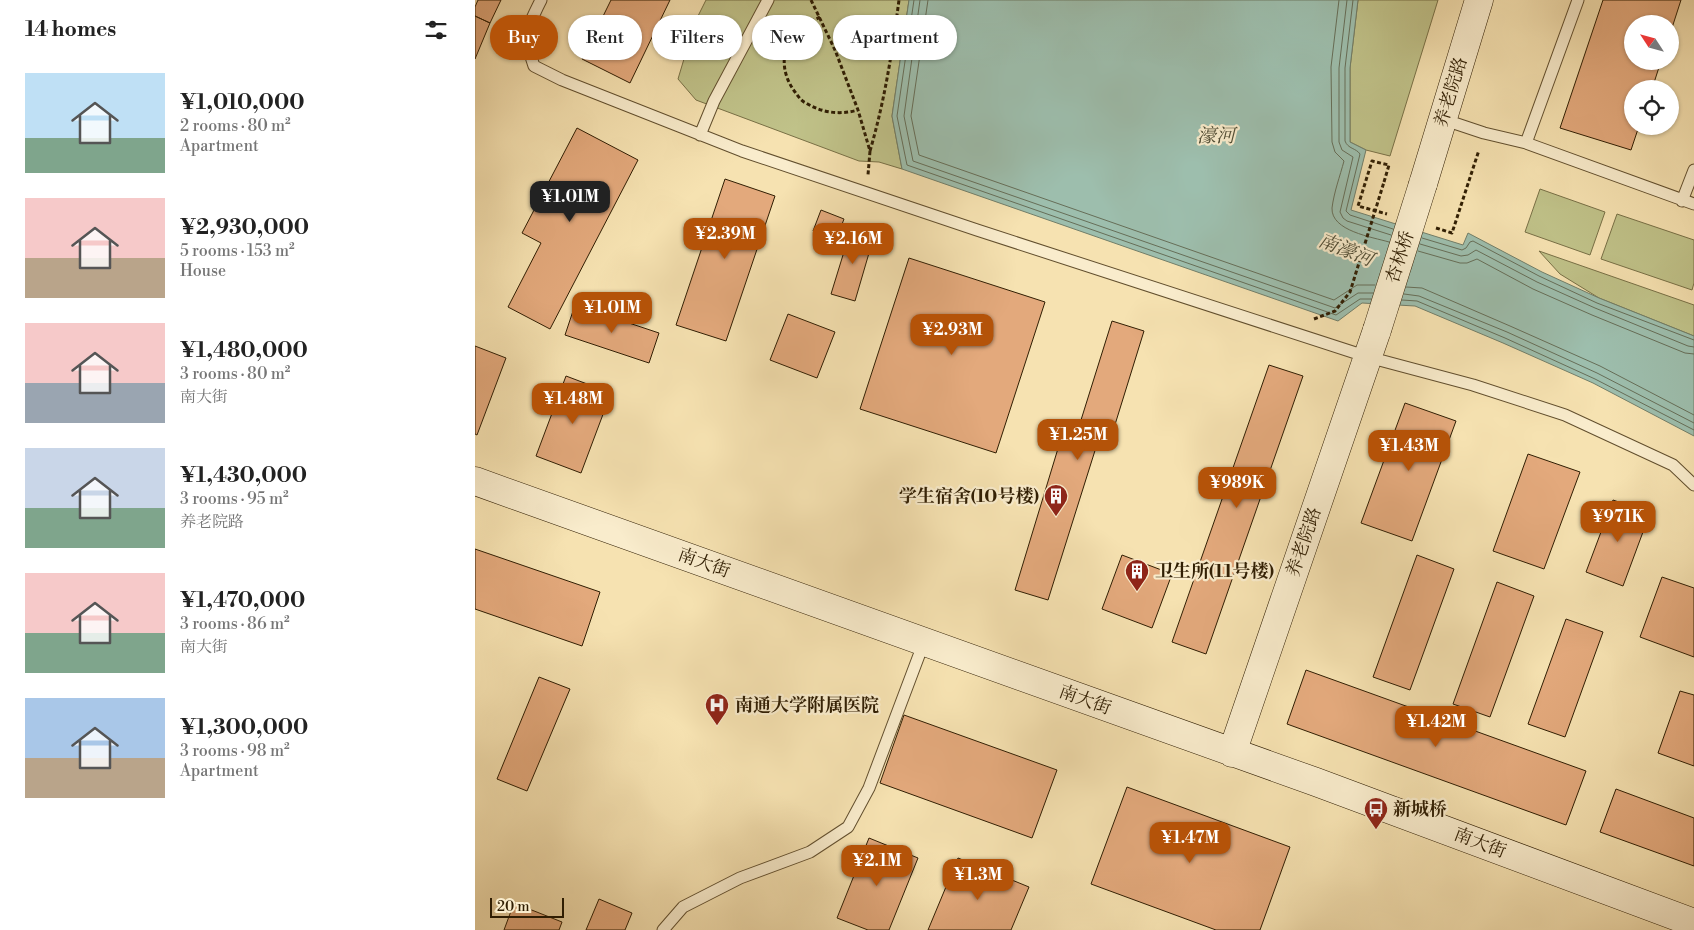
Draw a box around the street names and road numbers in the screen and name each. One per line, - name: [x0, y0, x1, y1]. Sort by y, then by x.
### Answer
- street label: 养老院路: [1429, 54, 1473, 130]
- street label: 杏林桥: [1381, 228, 1419, 286]
- street label: 养老院路: [1281, 504, 1327, 580]
- street label: 南大街: [675, 543, 733, 583]
- street label: 南大街: [1056, 680, 1114, 720]
- street label: 南大街: [1451, 823, 1509, 863]

